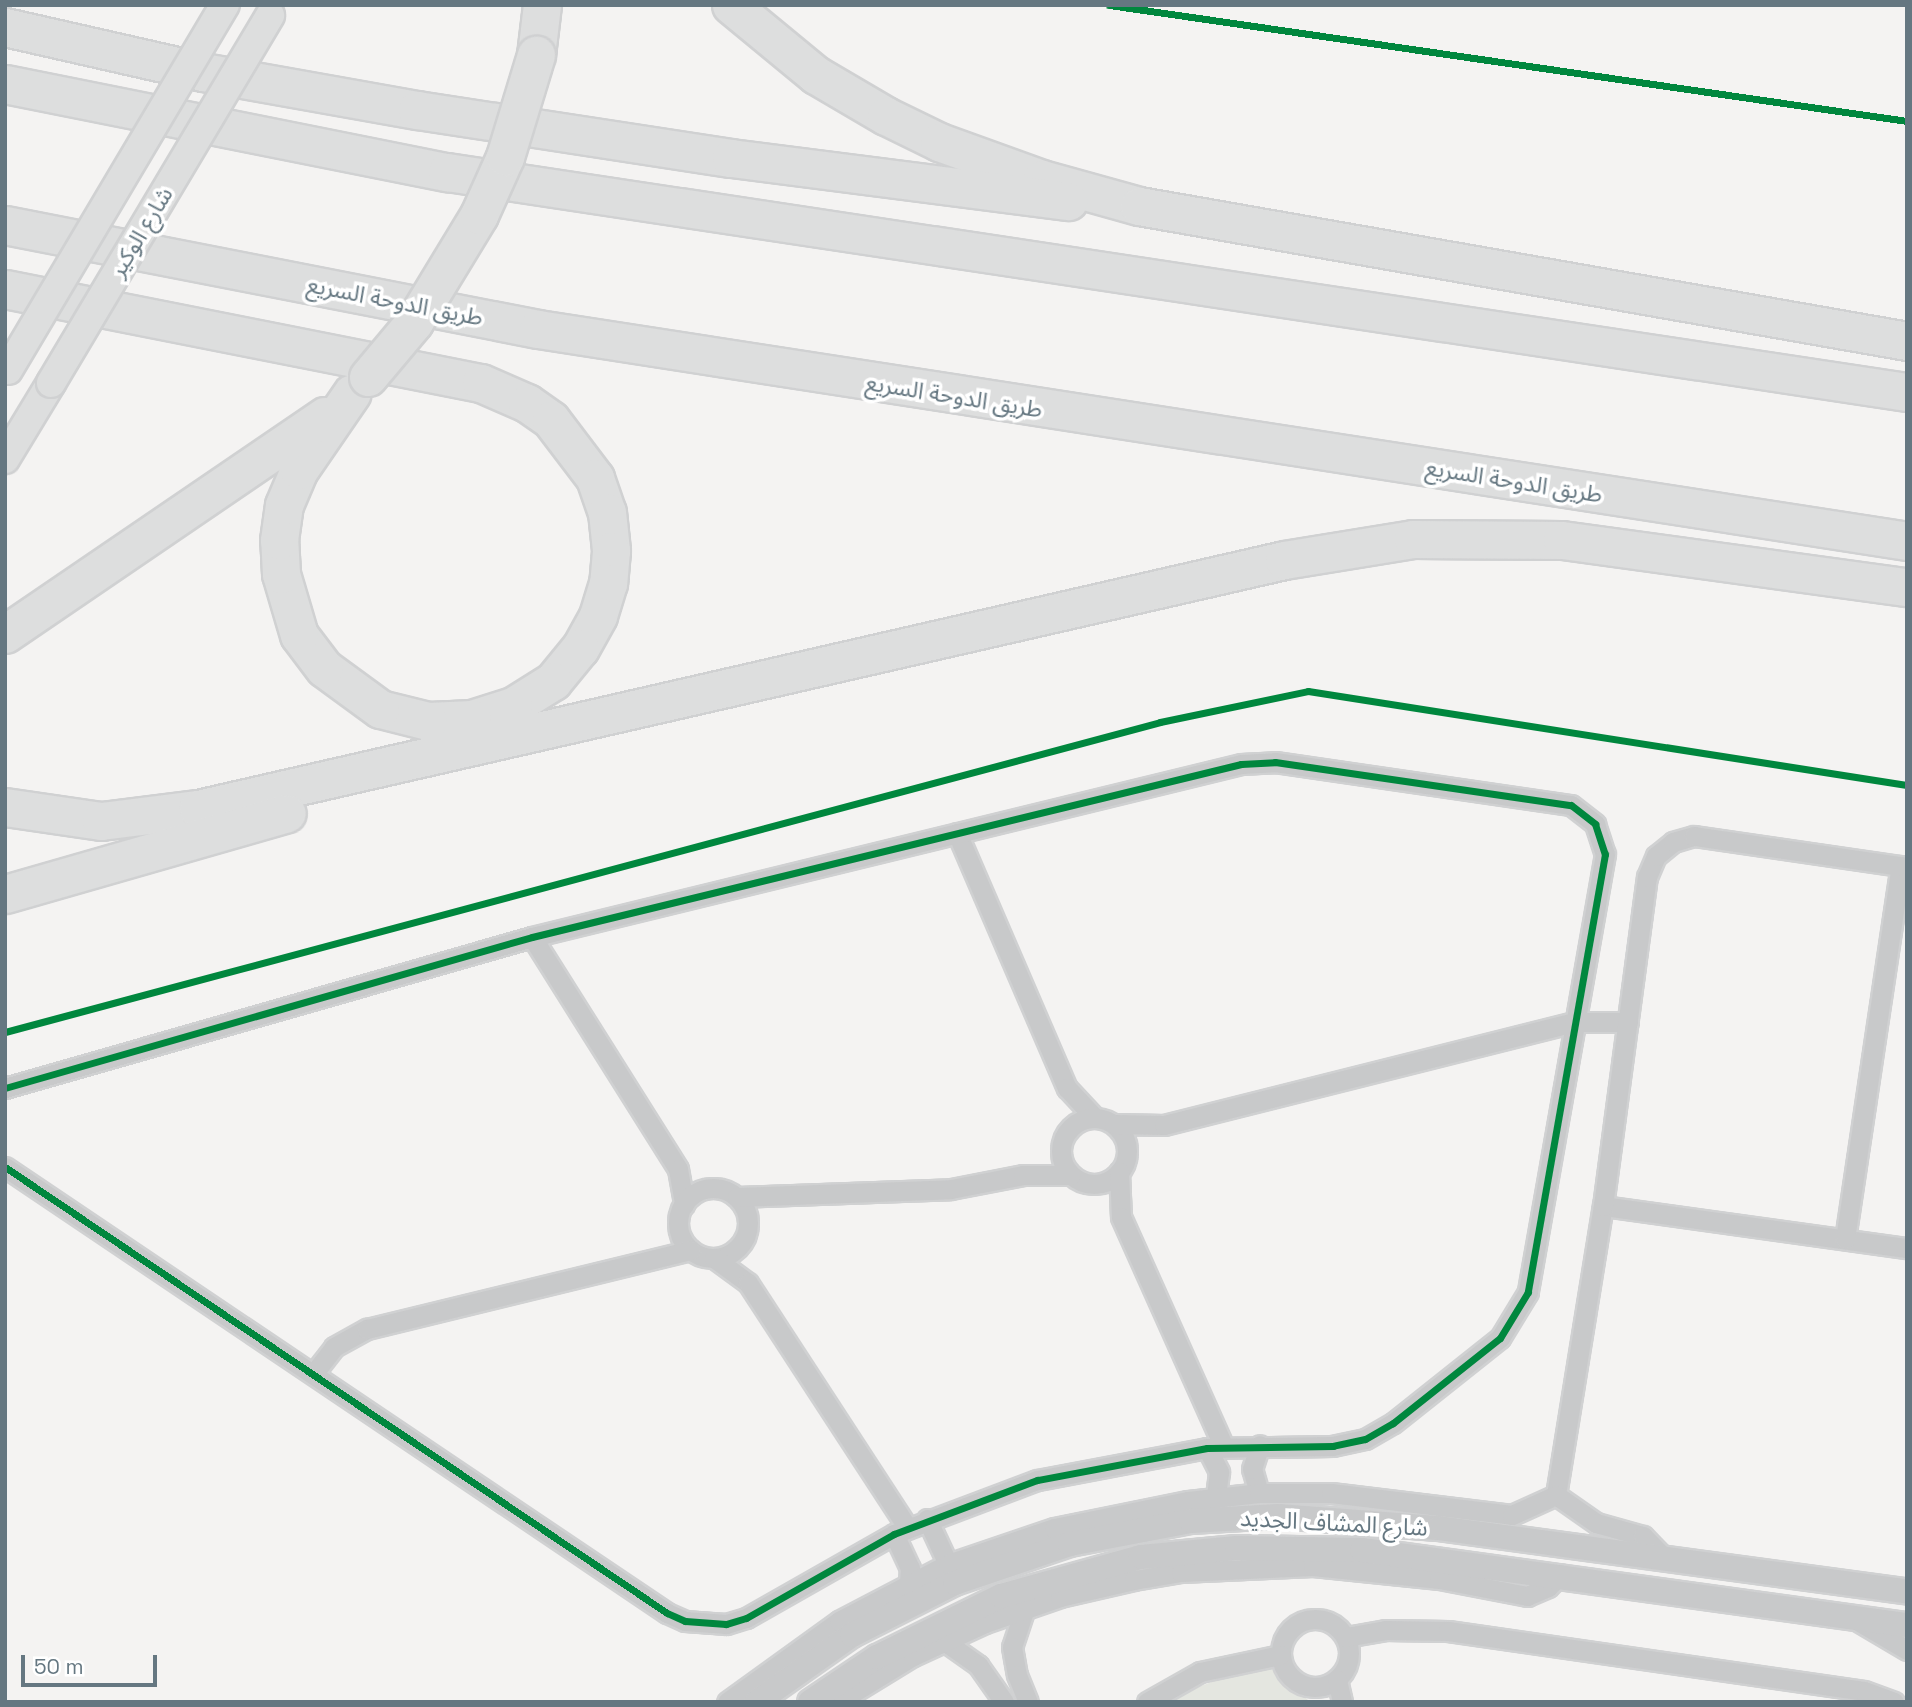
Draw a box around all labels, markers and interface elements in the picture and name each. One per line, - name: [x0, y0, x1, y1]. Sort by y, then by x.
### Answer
- street label: شارع الوكير: [103, 182, 179, 282]
- street label: طريق الدوحة السريع: [305, 270, 485, 332]
- street label: طريق الدوحة السريع: [864, 368, 1044, 424]
- street label: طريق الدوحة السريع: [1424, 453, 1604, 509]
- street label: شارع المشاف الجديد: [1240, 1504, 1428, 1542]
- scale bar: [24, 1640, 161, 1684]
- text: 50 m: [34, 1653, 84, 1680]

